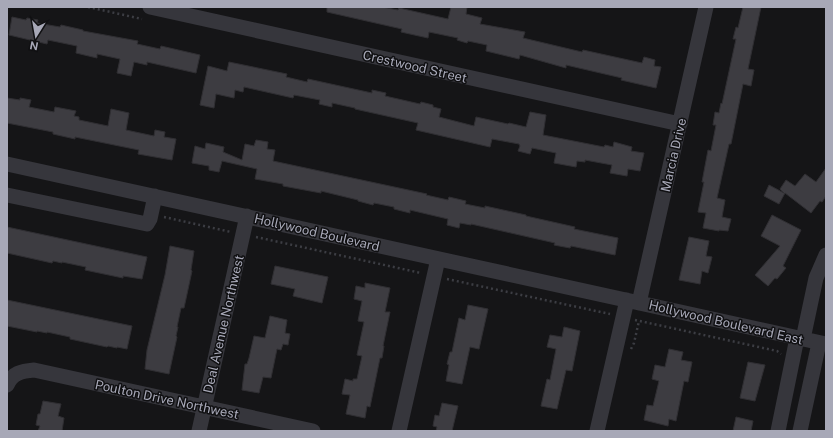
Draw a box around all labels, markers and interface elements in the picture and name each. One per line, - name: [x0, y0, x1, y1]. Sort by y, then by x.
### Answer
- north arrow: [16, 16, 56, 56]
- text: N: [29, 39, 39, 53]
- street label: Crestwood Street: [361, 47, 468, 86]
- street label: Marcia Drive: [658, 117, 689, 193]
- street label: Hollywood Boulevard: [253, 211, 381, 254]
- street label: Deal Avenue Northwest: [200, 254, 247, 395]
- street label: Hollywood Boulevard East: [647, 297, 805, 348]
- street label: Poulton Drive Northwest: [94, 377, 240, 422]

